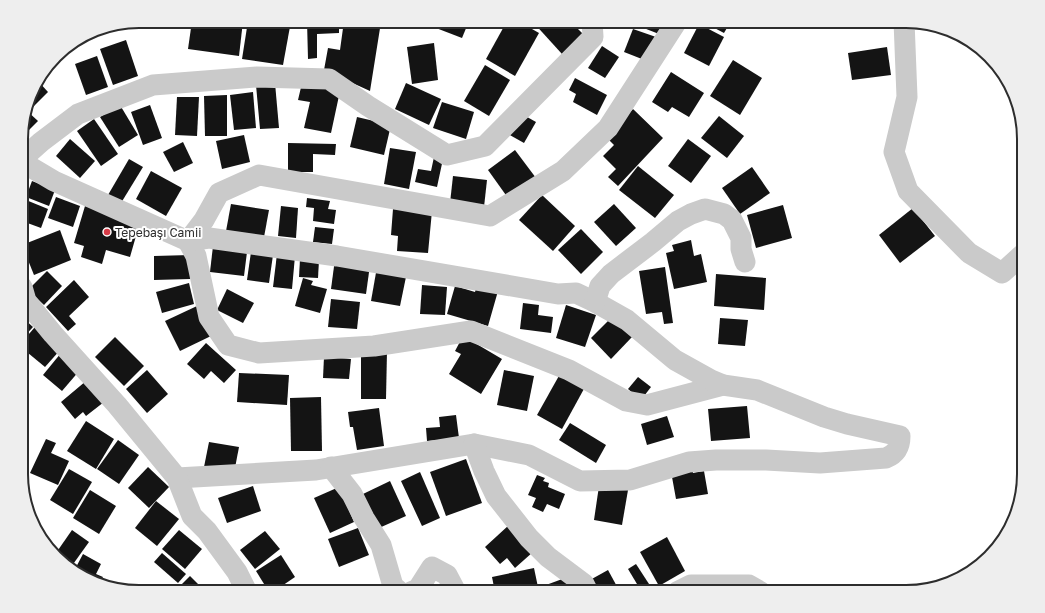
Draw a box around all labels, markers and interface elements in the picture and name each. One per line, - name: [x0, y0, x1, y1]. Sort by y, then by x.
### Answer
- place label: Tepebaşı Camii: [115, 225, 201, 240]
- marker: Tepebaşı Camii: [102, 227, 112, 237]

